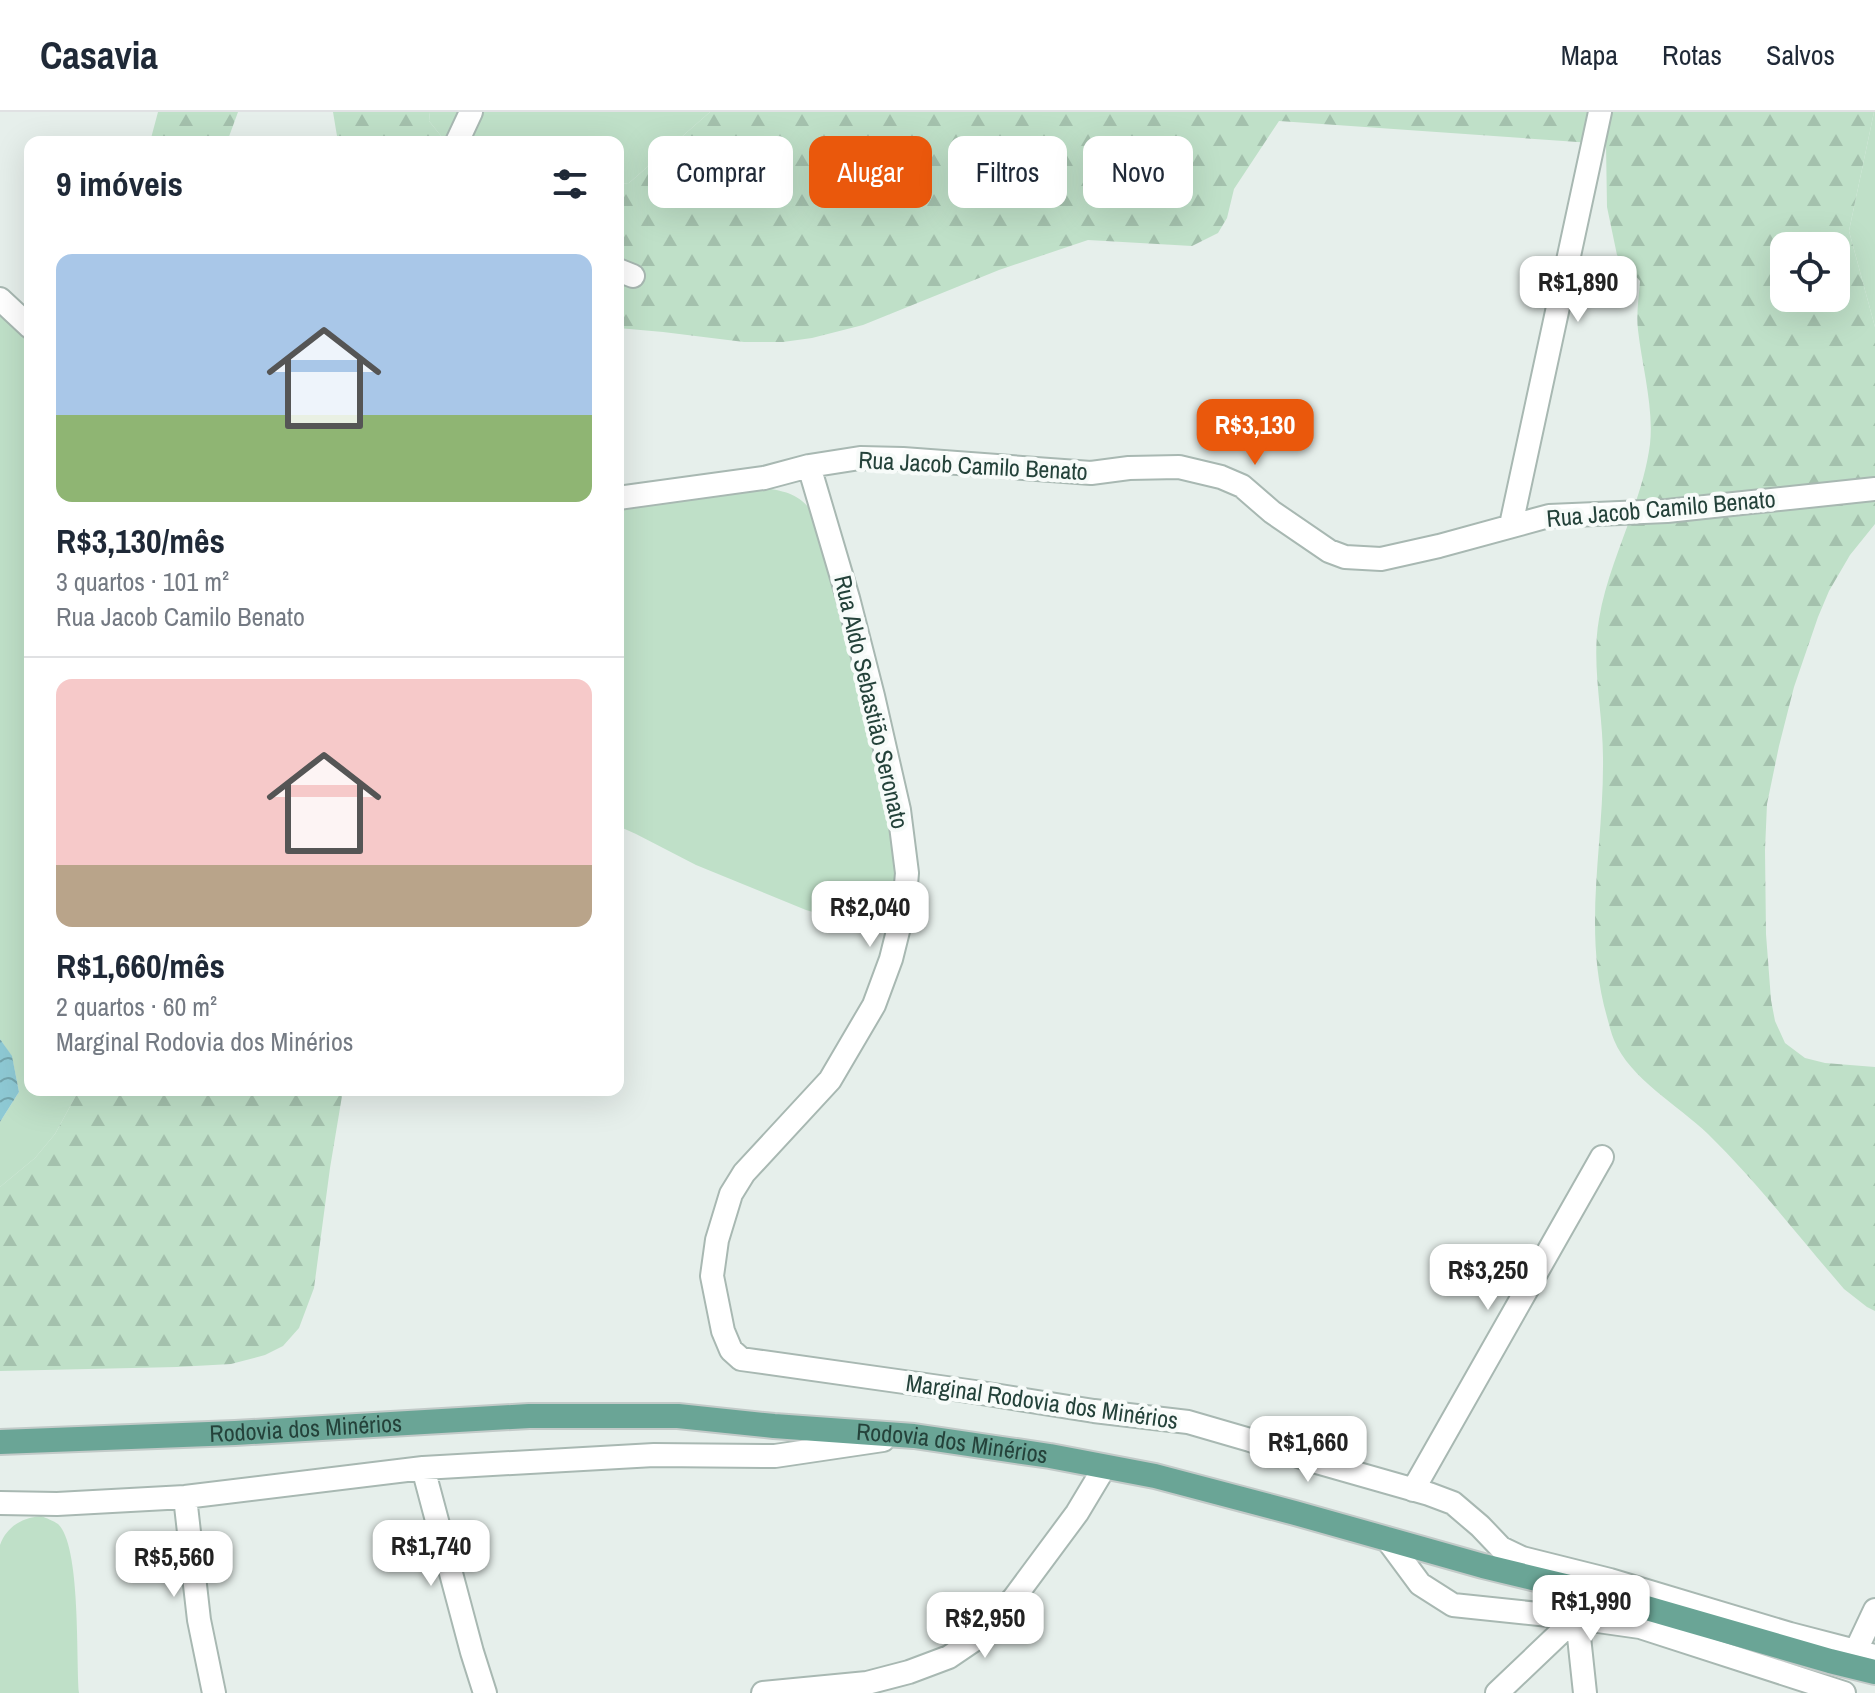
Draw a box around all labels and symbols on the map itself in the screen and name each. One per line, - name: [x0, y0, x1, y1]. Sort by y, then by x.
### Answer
- pin: R$1,890: [1504, 256, 1652, 324]
- pin: R$3,130: [1181, 399, 1329, 467]
- street label: Rua Jacob Camilo Benato: [858, 443, 1089, 487]
- street label: Rua Jacob Camilo Benato: [1545, 482, 1777, 534]
- street label: Rua Aldo Sebastião Seronato: [827, 572, 917, 832]
- pin: R$2,040: [796, 881, 944, 949]
- pin: R$3,250: [1414, 1244, 1562, 1312]
- street label: Marginal Rodovia dos Minérios: [904, 1366, 1180, 1436]
- street label: Rodovia dos Minérios: [209, 1406, 403, 1449]
- street label: Rodovia dos Minérios: [855, 1415, 1050, 1470]
- pin: R$1,660: [1234, 1416, 1382, 1484]
- pin: R$1,740: [357, 1520, 505, 1588]
- pin: R$5,560: [100, 1531, 248, 1599]
- pin: R$1,990: [1517, 1575, 1665, 1643]
- pin: R$2,950: [911, 1592, 1059, 1660]

